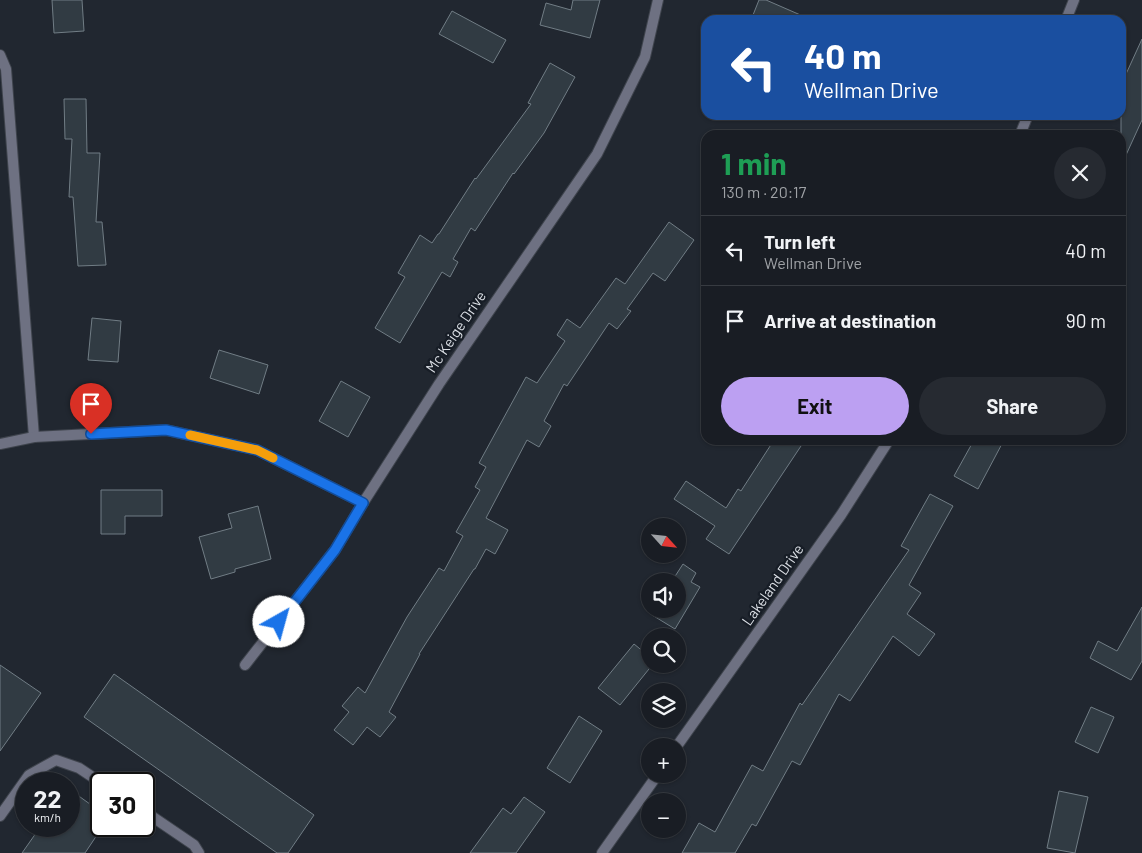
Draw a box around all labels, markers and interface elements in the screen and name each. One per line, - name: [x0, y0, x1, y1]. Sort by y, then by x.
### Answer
- text: 40 m: [804, 34, 881, 76]
- icon: left: [721, 35, 786, 100]
- text: Wellman Drive: [804, 76, 939, 102]
- text: 1 min: [721, 145, 787, 181]
- button: close: [1054, 147, 1106, 199]
- text: 130 m · 20:17: [721, 182, 806, 201]
- text: Turn left: [764, 230, 835, 253]
- icon: left: [721, 237, 749, 265]
- text: 40 m: [1065, 239, 1106, 262]
- text: Wellman Drive: [764, 253, 862, 272]
- street label: Mc Keige Drive: [421, 287, 489, 376]
- icon: arrive: [721, 307, 749, 335]
- text: Arrive at destination: [764, 309, 936, 332]
- text: 90 m: [1066, 309, 1106, 332]
- button: Exit: [721, 377, 909, 435]
- button: Share: [919, 377, 1106, 435]
- pin: [70, 383, 112, 434]
- icon: arrive: [77, 390, 105, 418]
- north arrow: [641, 518, 686, 562]
- map controls: [641, 518, 686, 838]
- street label: Lakeland Drive: [738, 540, 807, 629]
- button: sound: [641, 573, 686, 618]
- position arrow: [252, 595, 304, 647]
- button: search: [641, 628, 686, 673]
- button: layers: [641, 683, 686, 728]
- button: +: [641, 738, 686, 783]
- speed limit sign: 30: [90, 772, 155, 837]
- text: 22: [33, 783, 62, 813]
- button: −: [641, 793, 686, 838]
- text: km/h: [34, 810, 61, 824]

